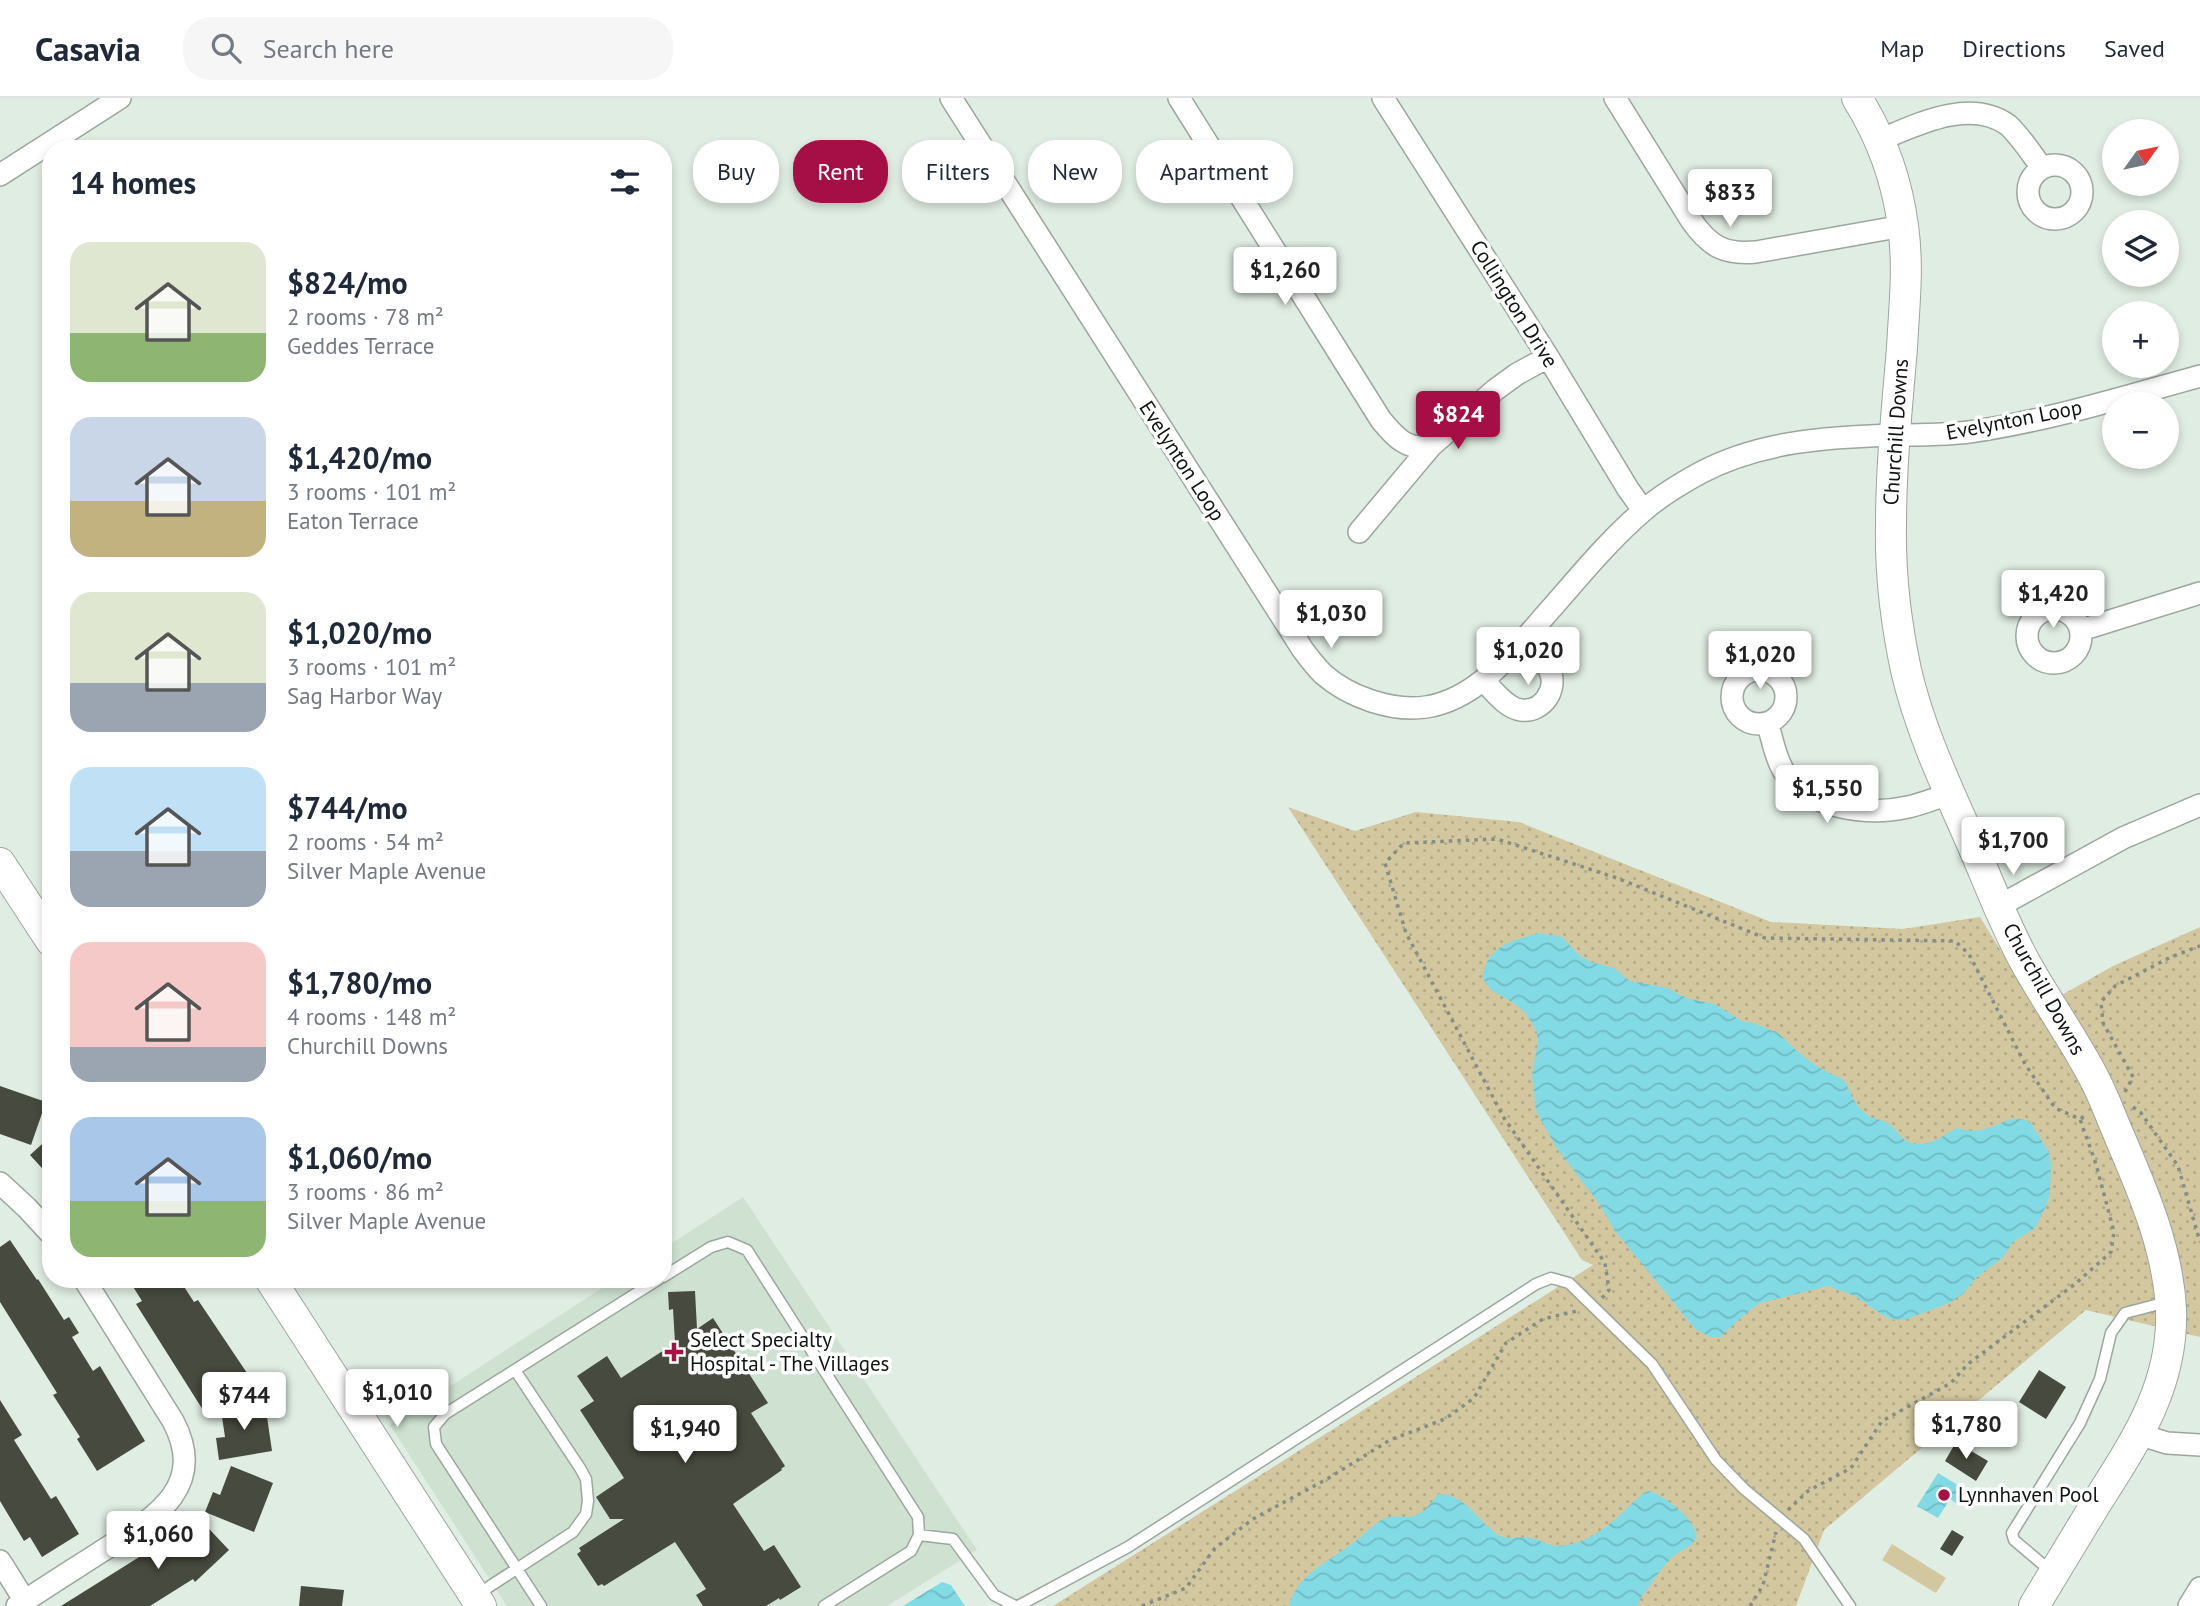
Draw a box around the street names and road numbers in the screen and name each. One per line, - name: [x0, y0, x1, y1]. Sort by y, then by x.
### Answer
- street label: Collington Drive: [1464, 235, 1564, 373]
- street label: Churchill Downs: [1877, 358, 1914, 506]
- street label: Evelynton Loop: [1944, 393, 2084, 446]
- street label: Evelynton Loop: [1134, 396, 1231, 526]
- street label: Churchill Downs: [1997, 918, 2092, 1060]

